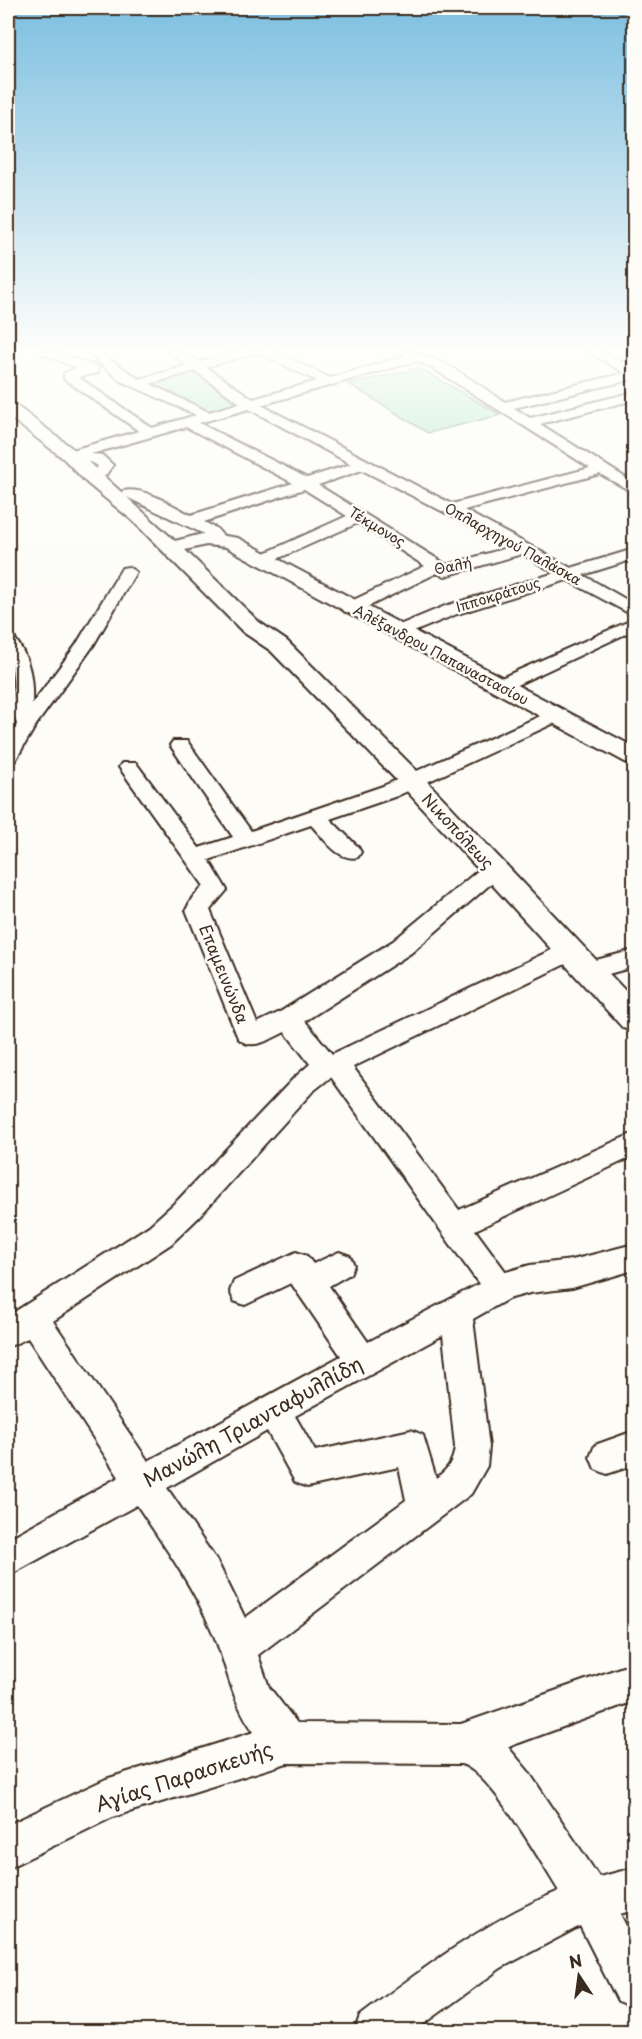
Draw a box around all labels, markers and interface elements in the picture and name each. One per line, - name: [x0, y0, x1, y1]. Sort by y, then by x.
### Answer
- street label: Οπλαρχηγού Παλάσκα: [441, 497, 585, 590]
- street label: Τέκμονος: [345, 501, 410, 552]
- street label: Θαλή: [432, 552, 474, 579]
- street label: Ιπποκράτους: [453, 572, 543, 617]
- street label: Αλέξανδρου Παπαναστασίου: [350, 599, 533, 710]
- street label: Νικοπόλεως: [417, 787, 500, 874]
- street label: Επαμεινώνδα: [194, 920, 256, 1027]
- street label: Μανώλη Τριανταφυλλίδη: [137, 1348, 368, 1494]
- street label: Αγίας Παρασκευής: [91, 1733, 276, 1819]
- north arrow: [549, 1946, 609, 2006]
- text: N: [567, 1947, 584, 1974]

